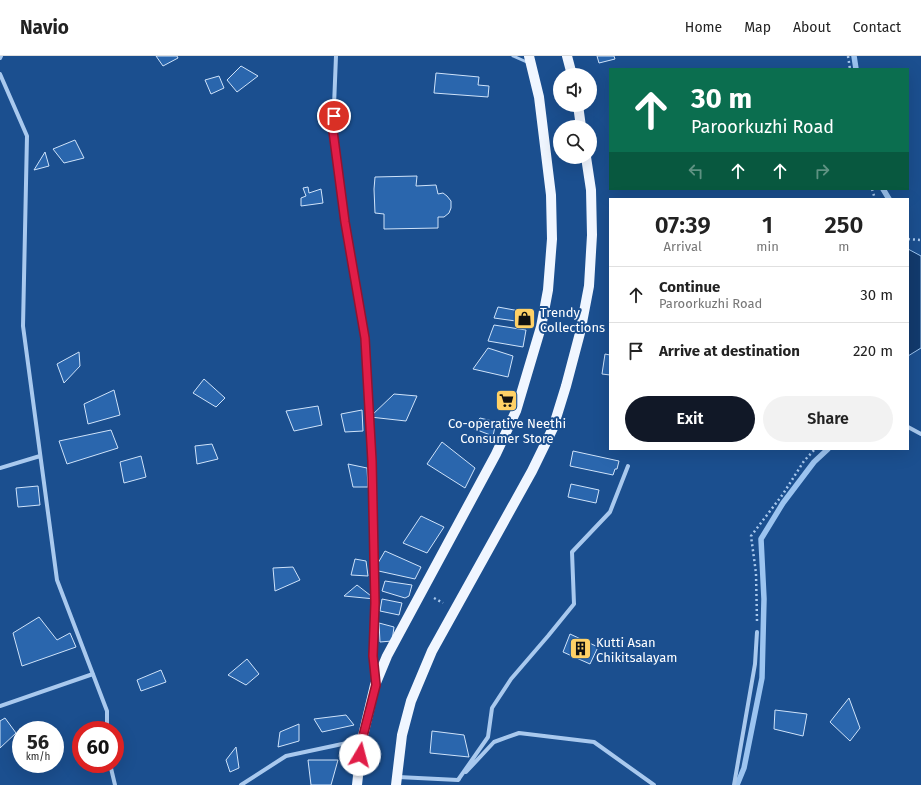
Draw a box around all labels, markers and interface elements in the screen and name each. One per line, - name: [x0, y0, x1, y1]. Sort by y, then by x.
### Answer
- text: Navio: [20, 16, 69, 39]
- text: Home: [685, 19, 722, 36]
- text: Map: [744, 19, 771, 36]
- text: About: [793, 19, 831, 36]
- text: Contact: [853, 19, 901, 36]
- map controls: [553, 68, 597, 164]
- button: sound: [553, 68, 597, 112]
- text: 30 m: [691, 82, 752, 115]
- icon: ahead: [625, 84, 677, 136]
- pin: [317, 99, 351, 133]
- icon: arrive: [323, 105, 345, 127]
- text: Paroorkuzhi Road: [691, 116, 834, 138]
- button: search: [553, 120, 597, 164]
- icon: left: [685, 160, 707, 182]
- icon: ahead: [727, 160, 749, 182]
- icon: ahead: [769, 160, 791, 182]
- icon: right: [811, 160, 833, 182]
- text: 07:39: [655, 211, 711, 239]
- text: 1: [762, 211, 773, 239]
- text: 250: [824, 211, 863, 239]
- text: Arrival: [664, 239, 702, 254]
- text: min: [756, 239, 779, 254]
- text: m: [838, 239, 849, 254]
- text: Continue: [659, 278, 720, 296]
- icon: ahead: [625, 284, 647, 306]
- text: 30 m: [860, 286, 893, 304]
- text: Paroorkuzhi Road: [659, 296, 762, 311]
- place label: Trendy Collections: [540, 305, 605, 335]
- shop icon: Trendy Collections: [511, 306, 537, 332]
- icon: arrive: [625, 340, 647, 362]
- text: Arrive at destination: [659, 342, 800, 360]
- text: 220 m: [853, 342, 893, 360]
- supermarket icon: Co-operative Neethi Consumer Store: [494, 388, 520, 414]
- button: Exit: [625, 396, 755, 442]
- button: Share: [763, 396, 893, 442]
- place label: Co-operative Neethi Consumer Store: [448, 416, 566, 446]
- place label: Kutti Asan Chikitsalayam: [596, 635, 677, 665]
- building icon: Kutti Asan Chikitsalayam: [567, 636, 593, 662]
- speed limit sign: 60: [72, 721, 124, 773]
- text: 56: [27, 730, 49, 754]
- position arrow: [339, 734, 381, 776]
- text: km/h: [26, 751, 50, 763]

